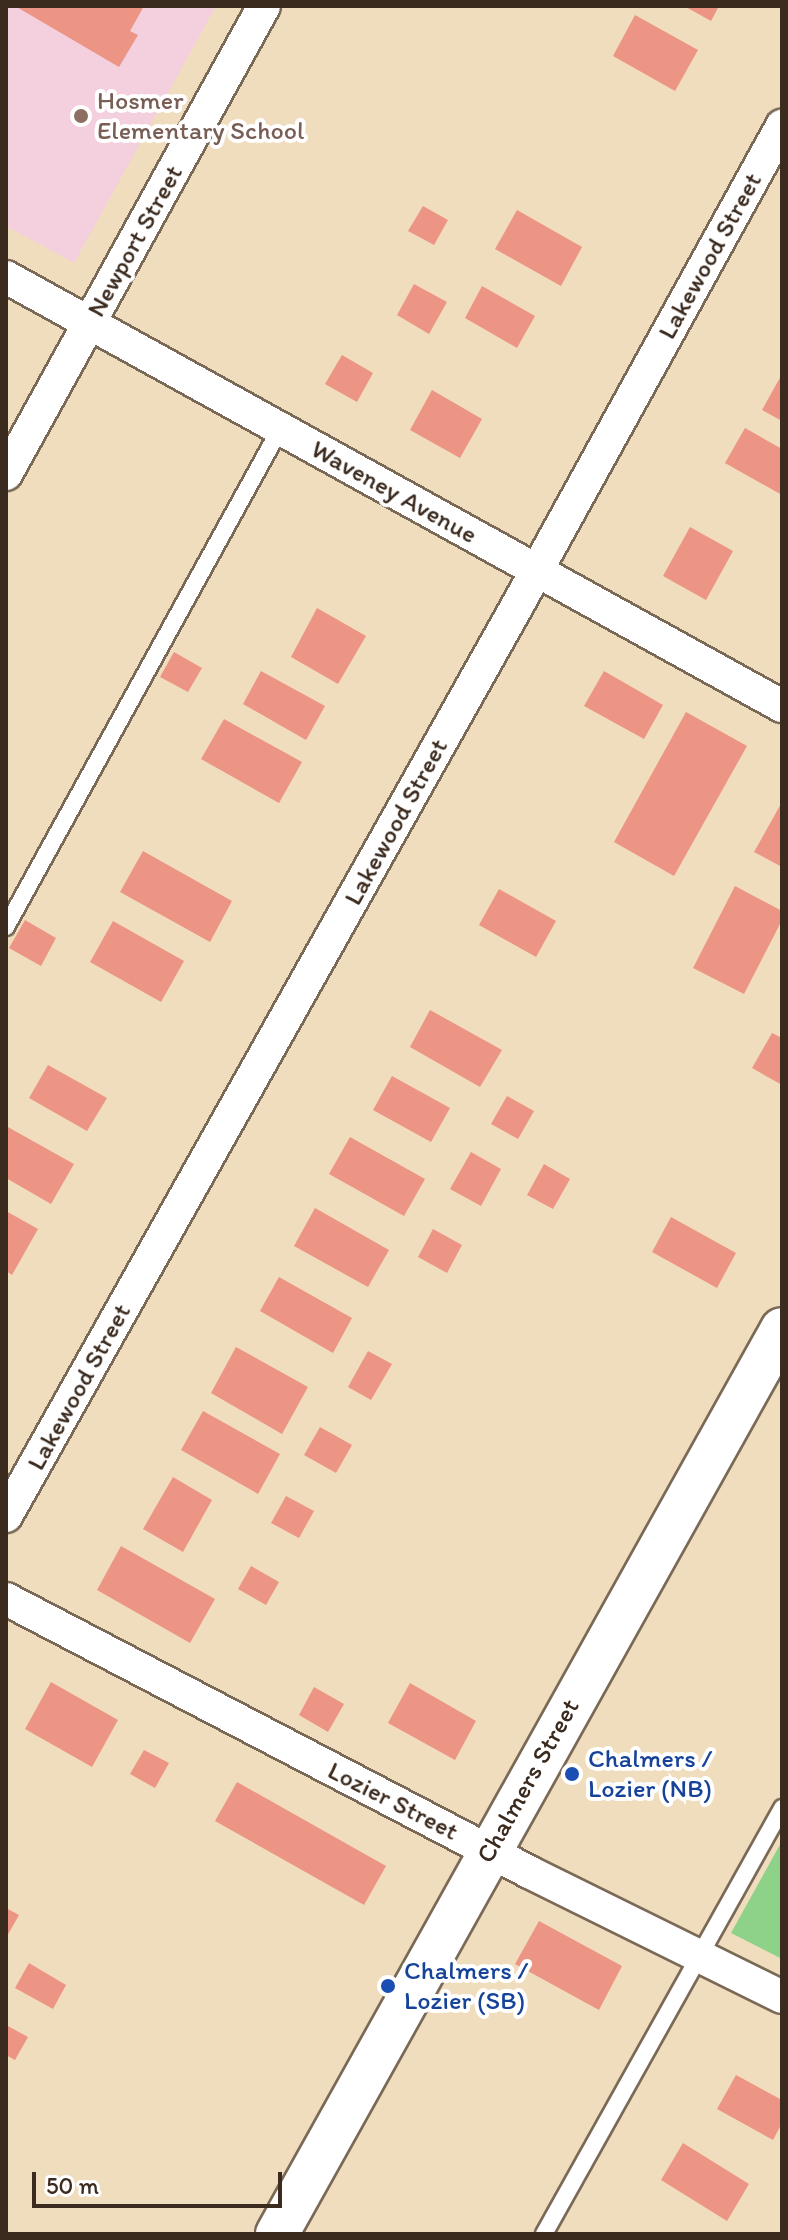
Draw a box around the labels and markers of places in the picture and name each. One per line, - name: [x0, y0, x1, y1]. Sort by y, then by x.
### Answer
- place label: Hosmer Elementary School: [97, 85, 304, 146]
- marker: Hosmer Elementary School: [72, 107, 90, 125]
- place label: Chalmers / Lozier (NB): [588, 1743, 713, 1804]
- marker: Chalmers / Lozier (NB): [563, 1765, 581, 1783]
- place label: Chalmers / Lozier (SB): [404, 1955, 529, 2016]
- marker: Chalmers / Lozier (SB): [379, 1977, 397, 1995]

